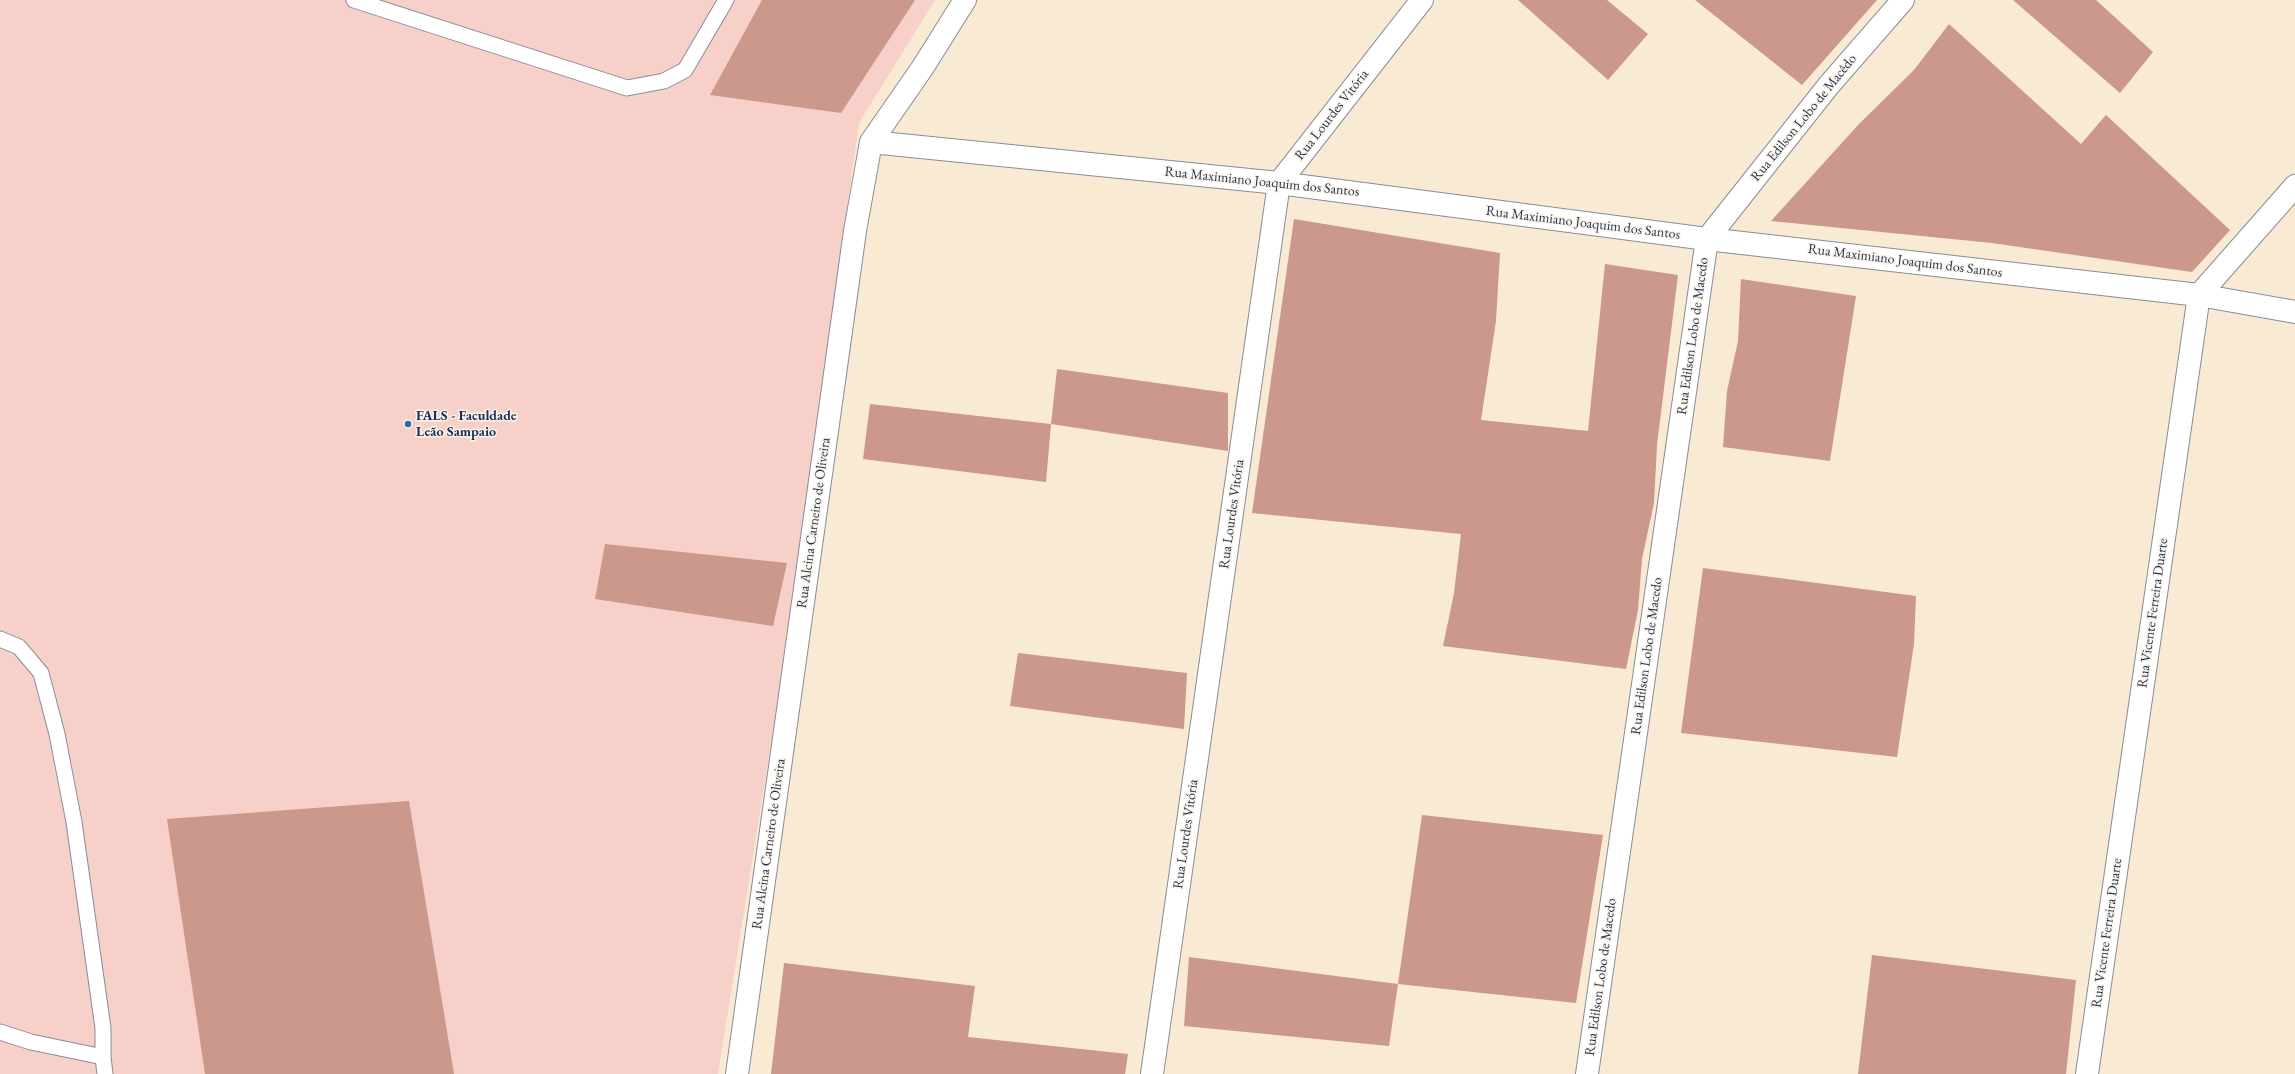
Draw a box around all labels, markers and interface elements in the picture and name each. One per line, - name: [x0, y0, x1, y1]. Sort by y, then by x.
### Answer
- street label: Rua Edilson Lobo de Macêdo: [1747, 51, 1861, 185]
- street label: Rua Lourdes Vitória: [1291, 66, 1373, 164]
- street label: Rua Maximiano Joaquim dos Santos: [1164, 163, 1360, 201]
- street label: Rua Maximiano Joaquim dos Santos: [1485, 203, 1681, 243]
- street label: Rua Maximiano Joaquim dos Santos: [1807, 241, 2003, 281]
- street label: Rua Edilson Lobo de Macedo: [1674, 256, 1712, 416]
- place label: FALS - Faculdade Leão Sampaio: [416, 408, 517, 440]
- marker: FALS - Faculdade Leão Sampaio: [403, 419, 413, 429]
- street label: Rua Alcina Carneiro de Oliveira: [794, 436, 834, 610]
- street label: Rua Lourdes Vitória: [1216, 458, 1248, 570]
- street label: Rua Vicente Ferreira Duarte: [2134, 537, 2172, 689]
- street label: Rua Edilson Lobo de Macedo: [1628, 576, 1666, 736]
- street label: Rua Alcina Carneiro de Oliveira: [749, 757, 789, 931]
- street label: Rua Lourdes Vitória: [1170, 778, 1202, 890]
- street label: Rua Vicente Ferreira Duarte: [2088, 857, 2126, 1009]
- street label: Rua Edilson Lobo de Macedo: [1582, 897, 1620, 1057]

